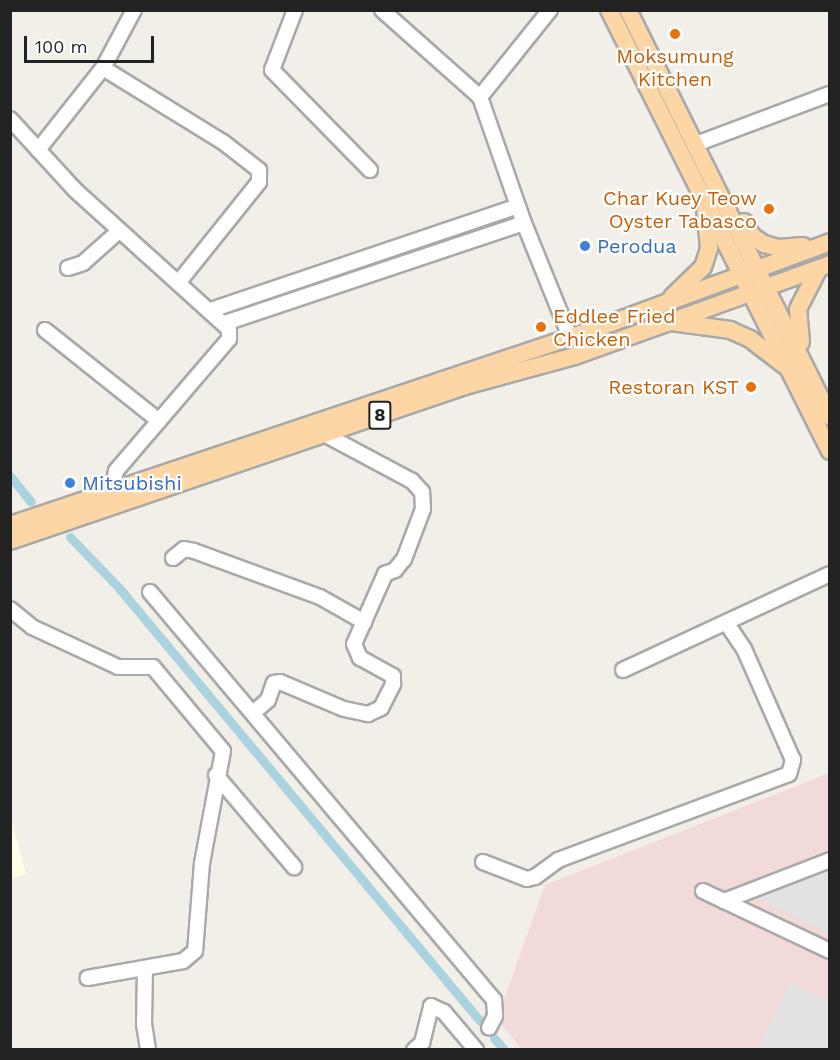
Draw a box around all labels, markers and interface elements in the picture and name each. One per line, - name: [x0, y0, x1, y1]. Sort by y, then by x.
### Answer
- scale bar: [27, 24, 158, 62]
- marker: Moksumung Kitchen: [668, 27, 682, 41]
- text: 100 m: [35, 36, 88, 57]
- place label: Moksumung Kitchen: [616, 44, 734, 91]
- place label: Char Kuey Teow Oyster Tabasco: [602, 186, 757, 233]
- marker: Char Kuey Teow Oyster Tabasco: [762, 202, 776, 216]
- place label: Perodua: [597, 234, 677, 258]
- marker: Perodua: [578, 239, 592, 253]
- place label: Eddlee Fried Chicken: [553, 304, 675, 351]
- marker: Eddlee Fried Chicken: [534, 320, 548, 334]
- place label: Restoran KST: [608, 375, 739, 399]
- marker: Restoran KST: [744, 380, 758, 394]
- road number: 8: [368, 400, 392, 430]
- place label: Mitsubishi: [82, 471, 182, 495]
- marker: Mitsubishi: [63, 476, 77, 490]

